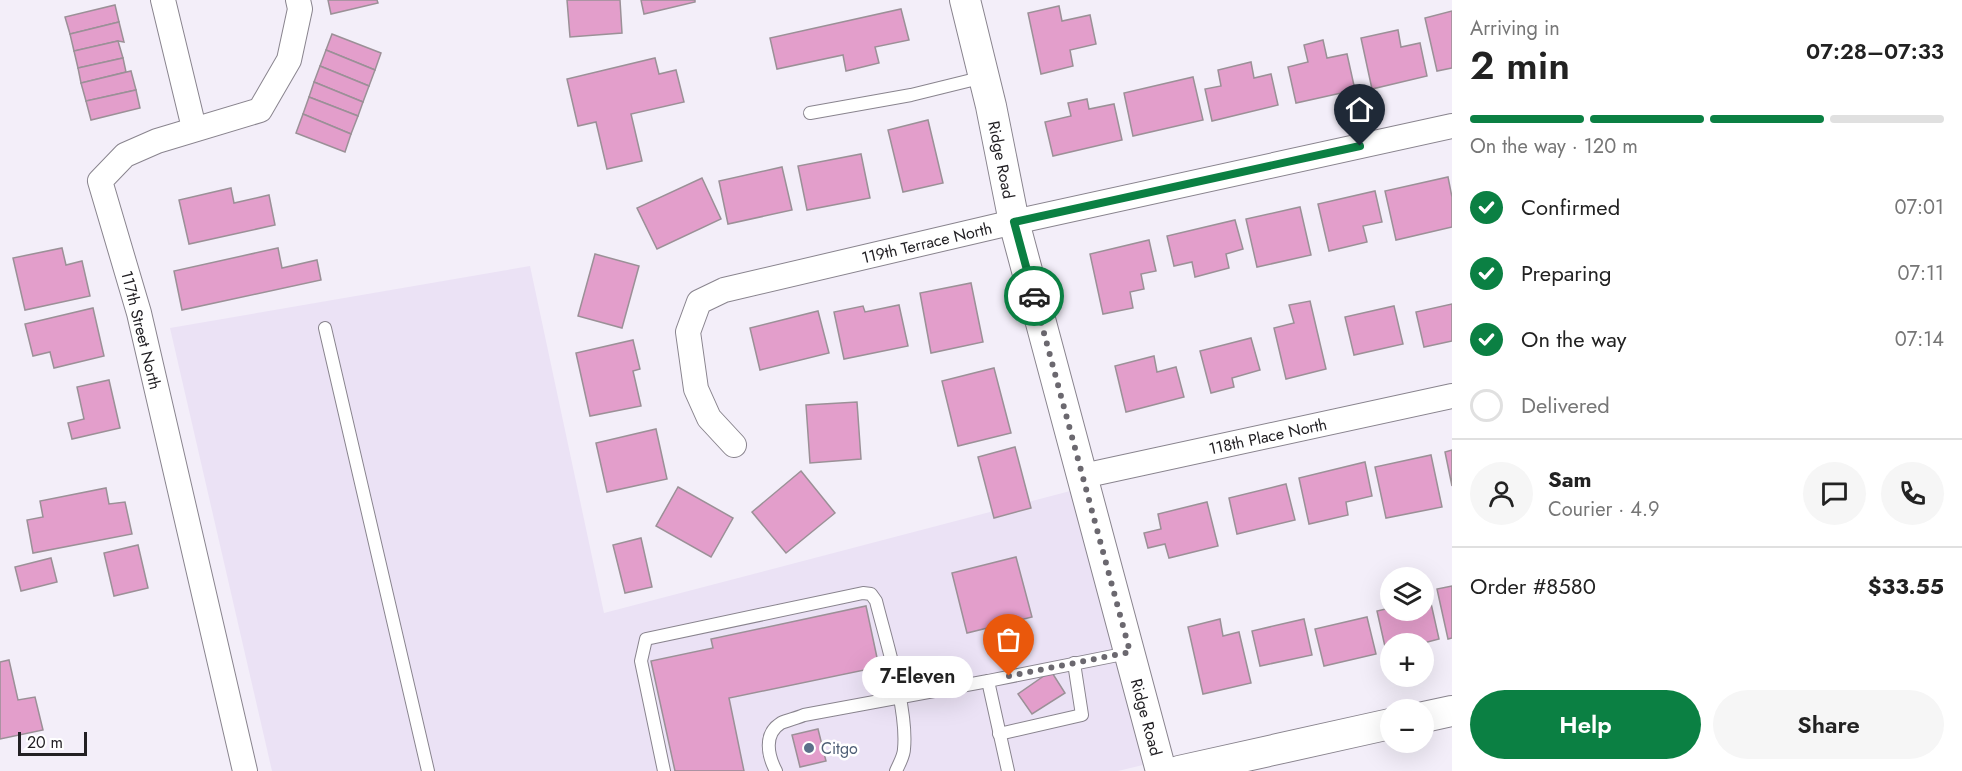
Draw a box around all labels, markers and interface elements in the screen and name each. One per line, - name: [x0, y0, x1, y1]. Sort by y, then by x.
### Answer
- text: Arriving in: [1470, 14, 1560, 43]
- text: 07:28–07:33: [1806, 35, 1944, 67]
- text: 2 min: [1470, 37, 1570, 94]
- pin: [1334, 84, 1385, 146]
- icon: home: [1343, 93, 1376, 126]
- street label: Ridge Road: [983, 119, 1021, 201]
- text: On the way · 120 m: [1470, 132, 1638, 161]
- icon: check: [1470, 191, 1503, 224]
- text: Confirmed: [1521, 191, 1620, 223]
- text: 07:01: [1895, 193, 1944, 222]
- street label: 119th Terrace North: [859, 216, 994, 269]
- icon: check: [1470, 257, 1503, 290]
- text: Preparing: [1521, 257, 1612, 289]
- text: 07:11: [1898, 259, 1944, 288]
- courier: [1004, 266, 1064, 326]
- street label: 117th Street North: [115, 268, 167, 392]
- icon: car: [1018, 280, 1051, 313]
- icon: check: [1470, 323, 1503, 356]
- text: On the way: [1521, 323, 1626, 355]
- text: 07:14: [1895, 325, 1944, 354]
- text: Delivered: [1521, 389, 1610, 421]
- street label: 118th Place North: [1207, 412, 1329, 460]
- button: person: [1470, 462, 1533, 525]
- button: chat: [1803, 462, 1866, 525]
- button: phone: [1881, 462, 1944, 525]
- text: Sam: [1548, 463, 1592, 495]
- text: Courier · 4.9: [1548, 495, 1660, 524]
- map controls: [1380, 567, 1434, 753]
- button: layers: [1380, 567, 1434, 621]
- text: Order #8580: [1470, 570, 1596, 602]
- text: $33.55: [1868, 570, 1944, 602]
- pin: [983, 614, 1034, 676]
- icon: bag: [992, 623, 1025, 656]
- button: +: [1380, 633, 1434, 687]
- callout: 7-Eleven: [862, 655, 973, 697]
- text: 7-Eleven: [880, 662, 955, 691]
- street label: Ridge Road: [1125, 676, 1168, 758]
- button: Help: [1470, 690, 1701, 759]
- button: Share: [1713, 690, 1944, 759]
- button: −: [1380, 699, 1434, 753]
- scale bar: [18, 729, 87, 756]
- text: 20 m: [27, 731, 63, 754]
- place label: Citgo: [821, 737, 858, 760]
- marker: Citgo: [802, 741, 816, 755]

